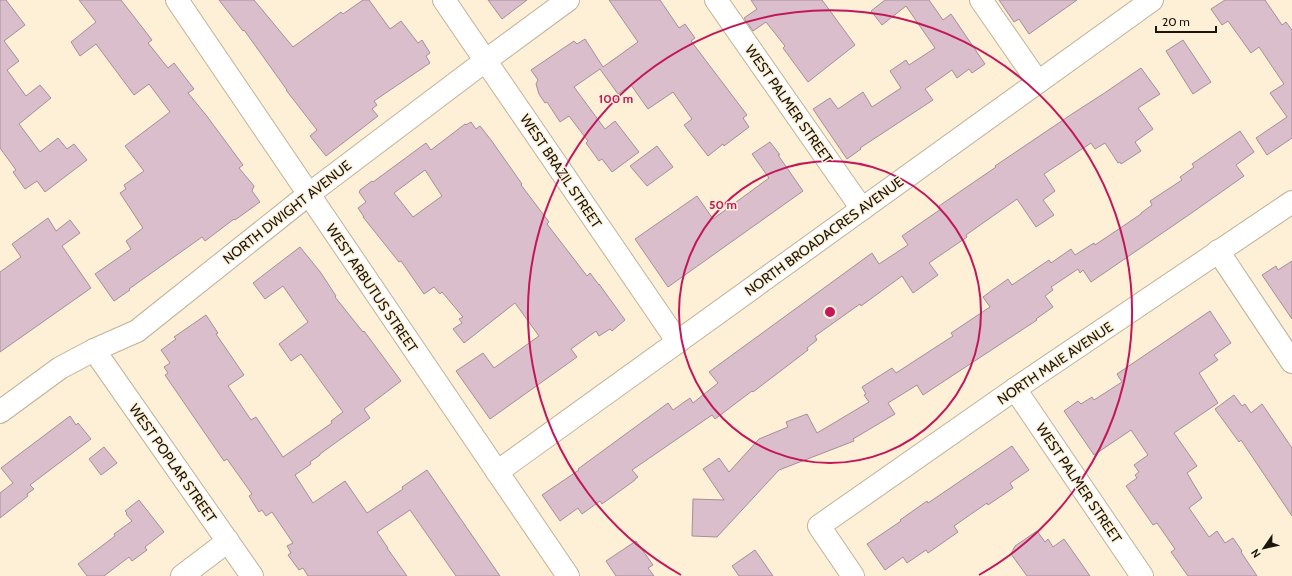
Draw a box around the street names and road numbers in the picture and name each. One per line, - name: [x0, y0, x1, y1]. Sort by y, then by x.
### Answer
- street label: WEST PALMER STREET: [741, 41, 837, 167]
- street label: WEST BRAZIL STREET: [516, 111, 606, 232]
- street label: NORTH DWIGHT AVENUE: [219, 156, 355, 268]
- street label: NORTH BROADACRES AVENUE: [741, 172, 907, 300]
- street label: WEST ARBUTUS STREET: [322, 220, 422, 356]
- street label: NORTH MAIE AVENUE: [994, 317, 1117, 408]
- street label: WEST POPLAR STREET: [125, 400, 221, 526]
- street label: WEST PALMER STREET: [1032, 420, 1126, 547]

